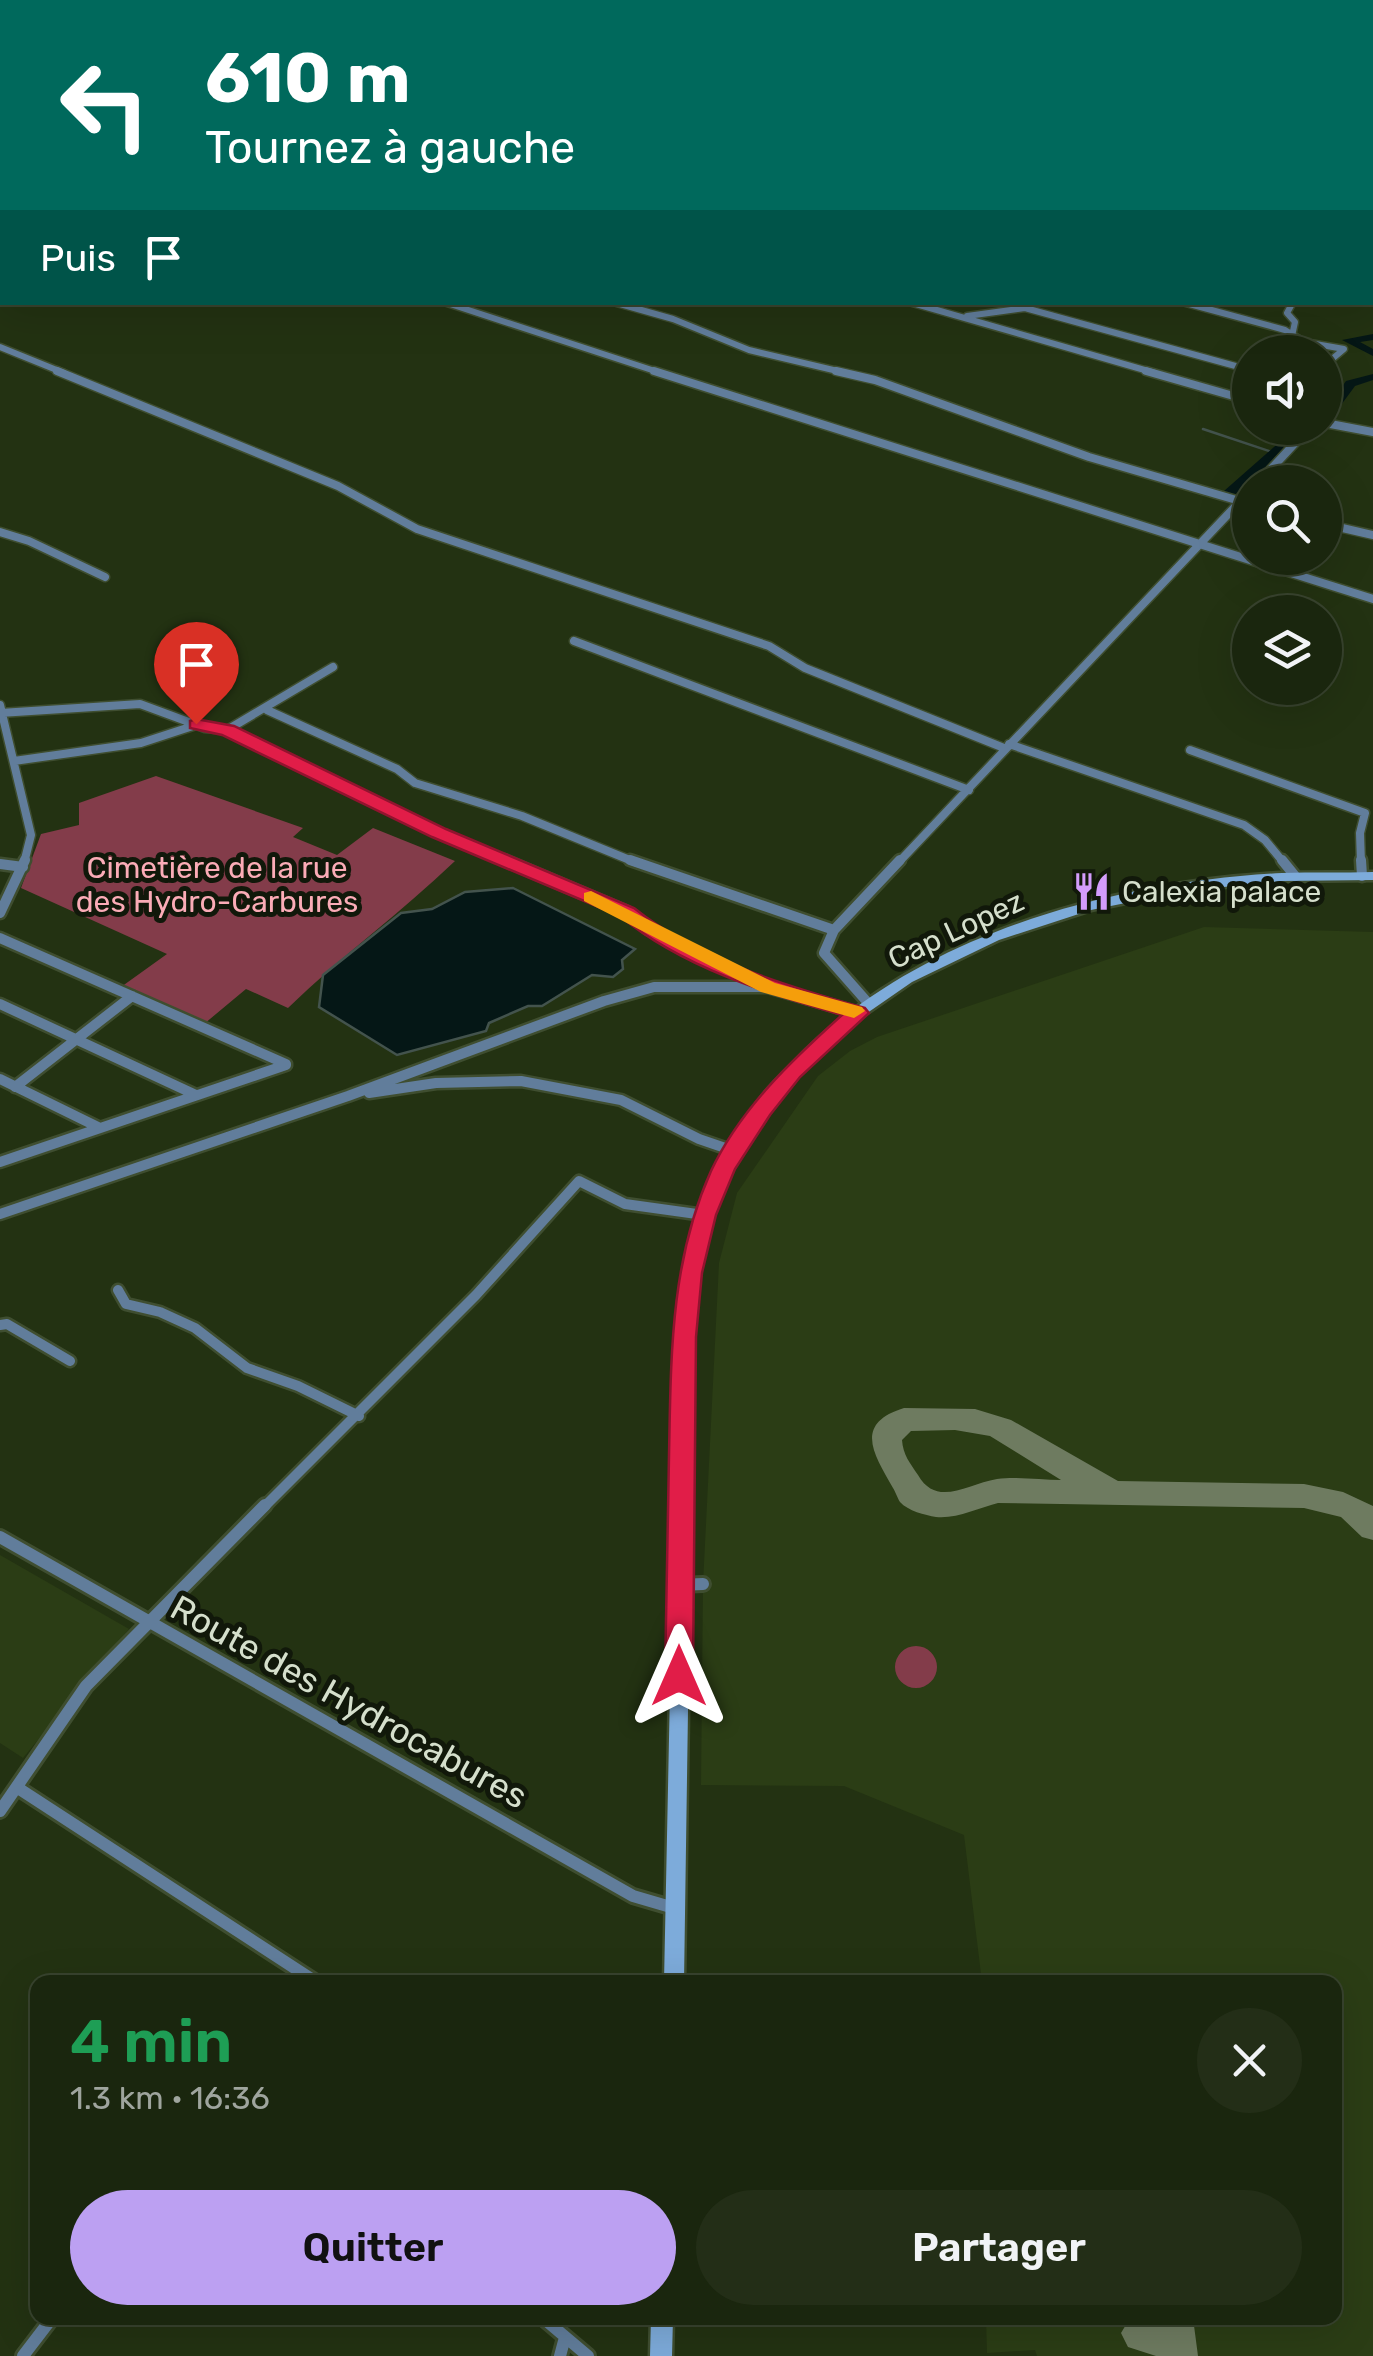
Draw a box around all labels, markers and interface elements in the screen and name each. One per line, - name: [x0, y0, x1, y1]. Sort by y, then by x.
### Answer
- text: 610 m: [205, 37, 411, 120]
- icon: left: [40, 40, 170, 170]
- text: Tournez à gauche: [205, 121, 575, 174]
- icon: arrive: [136, 230, 191, 285]
- text: Puis: [40, 235, 116, 281]
- map controls: [1232, 335, 1342, 705]
- button: sound: [1232, 335, 1342, 445]
- button: search: [1232, 465, 1342, 575]
- button: layers: [1232, 595, 1342, 705]
- pin: [154, 622, 239, 725]
- icon: arrive: [169, 637, 224, 692]
- park label: Cimetière de la rue des Hydro-Carbures: [76, 850, 358, 920]
- restaurant icon: Calexia palace: [1071, 871, 1113, 913]
- place label: Calexia palace: [1122, 874, 1321, 910]
- street label: Cap Lopez: [882, 883, 1030, 977]
- street label: Route des Hydrocabures: [163, 1586, 535, 1818]
- position arrow: [627, 1624, 731, 1728]
- text: 4 min: [70, 2006, 232, 2077]
- button: close: [1197, 2008, 1302, 2113]
- text: 1.3 km · 16:36: [70, 2079, 270, 2117]
- button: Quitter: [70, 2190, 676, 2305]
- button: Partager: [696, 2190, 1302, 2305]

